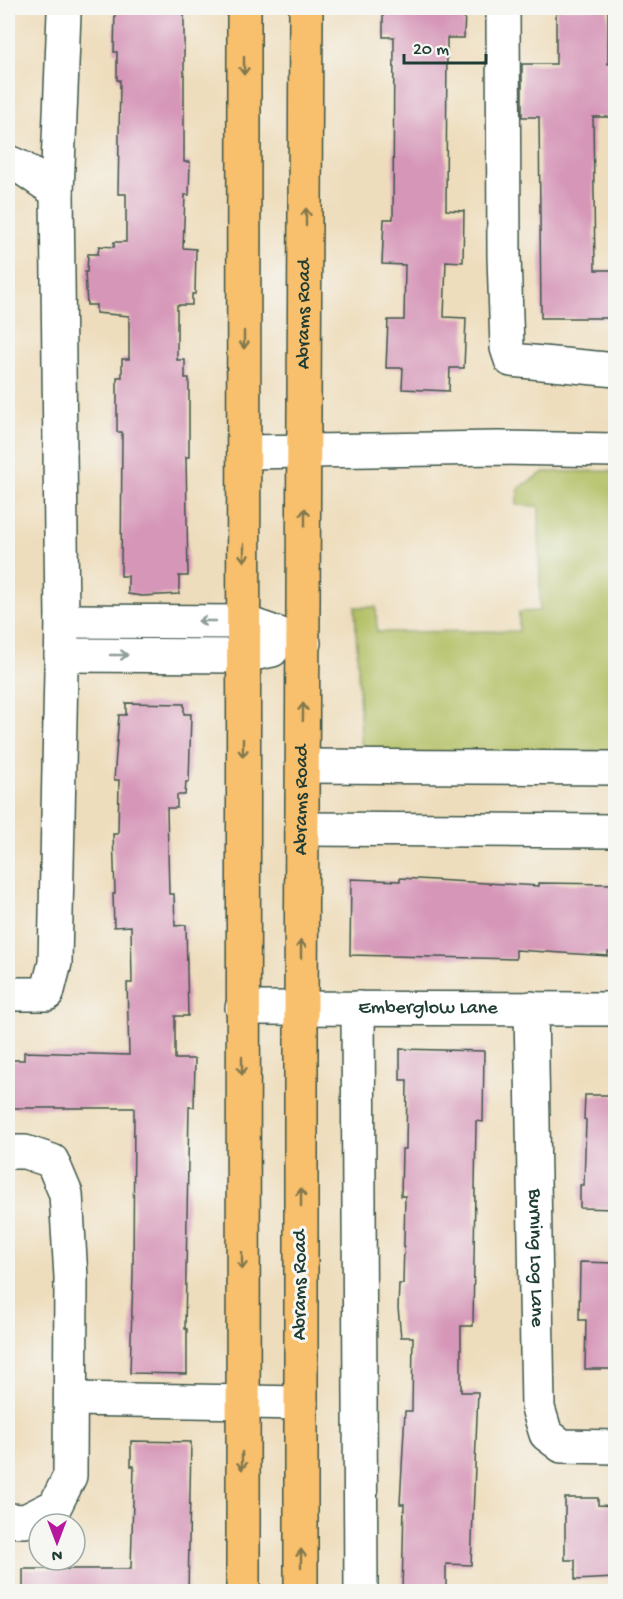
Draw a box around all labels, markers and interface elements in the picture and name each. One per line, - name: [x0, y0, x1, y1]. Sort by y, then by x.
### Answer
- scale bar: [404, 27, 486, 65]
- text: 20 m: [413, 40, 449, 61]
- one-way arrow: [238, 56, 250, 76]
- one-way arrow: [300, 208, 312, 228]
- street label: Abrams Road: [293, 256, 316, 369]
- one-way arrow: [238, 329, 250, 349]
- one-way arrow: [299, 508, 310, 528]
- one-way arrow: [238, 542, 250, 562]
- one-way arrow: [198, 616, 218, 627]
- one-way arrow: [109, 649, 129, 661]
- one-way arrow: [297, 703, 309, 723]
- one-way arrow: [237, 737, 249, 757]
- street label: Abrams Road: [290, 742, 314, 855]
- one-way arrow: [296, 940, 307, 960]
- street label: Emberglow Lane: [358, 997, 498, 1020]
- one-way arrow: [236, 1056, 248, 1076]
- one-way arrow: [295, 1188, 307, 1208]
- street label: Burning Log Lane: [523, 1188, 548, 1328]
- street label: Abrams Road: [290, 1227, 313, 1340]
- one-way arrow: [236, 1251, 248, 1271]
- one-way arrow: [236, 1450, 248, 1470]
- north arrow: [27, 1512, 87, 1572]
- text: N: [51, 1544, 62, 1563]
- one-way arrow: [295, 1549, 307, 1569]

